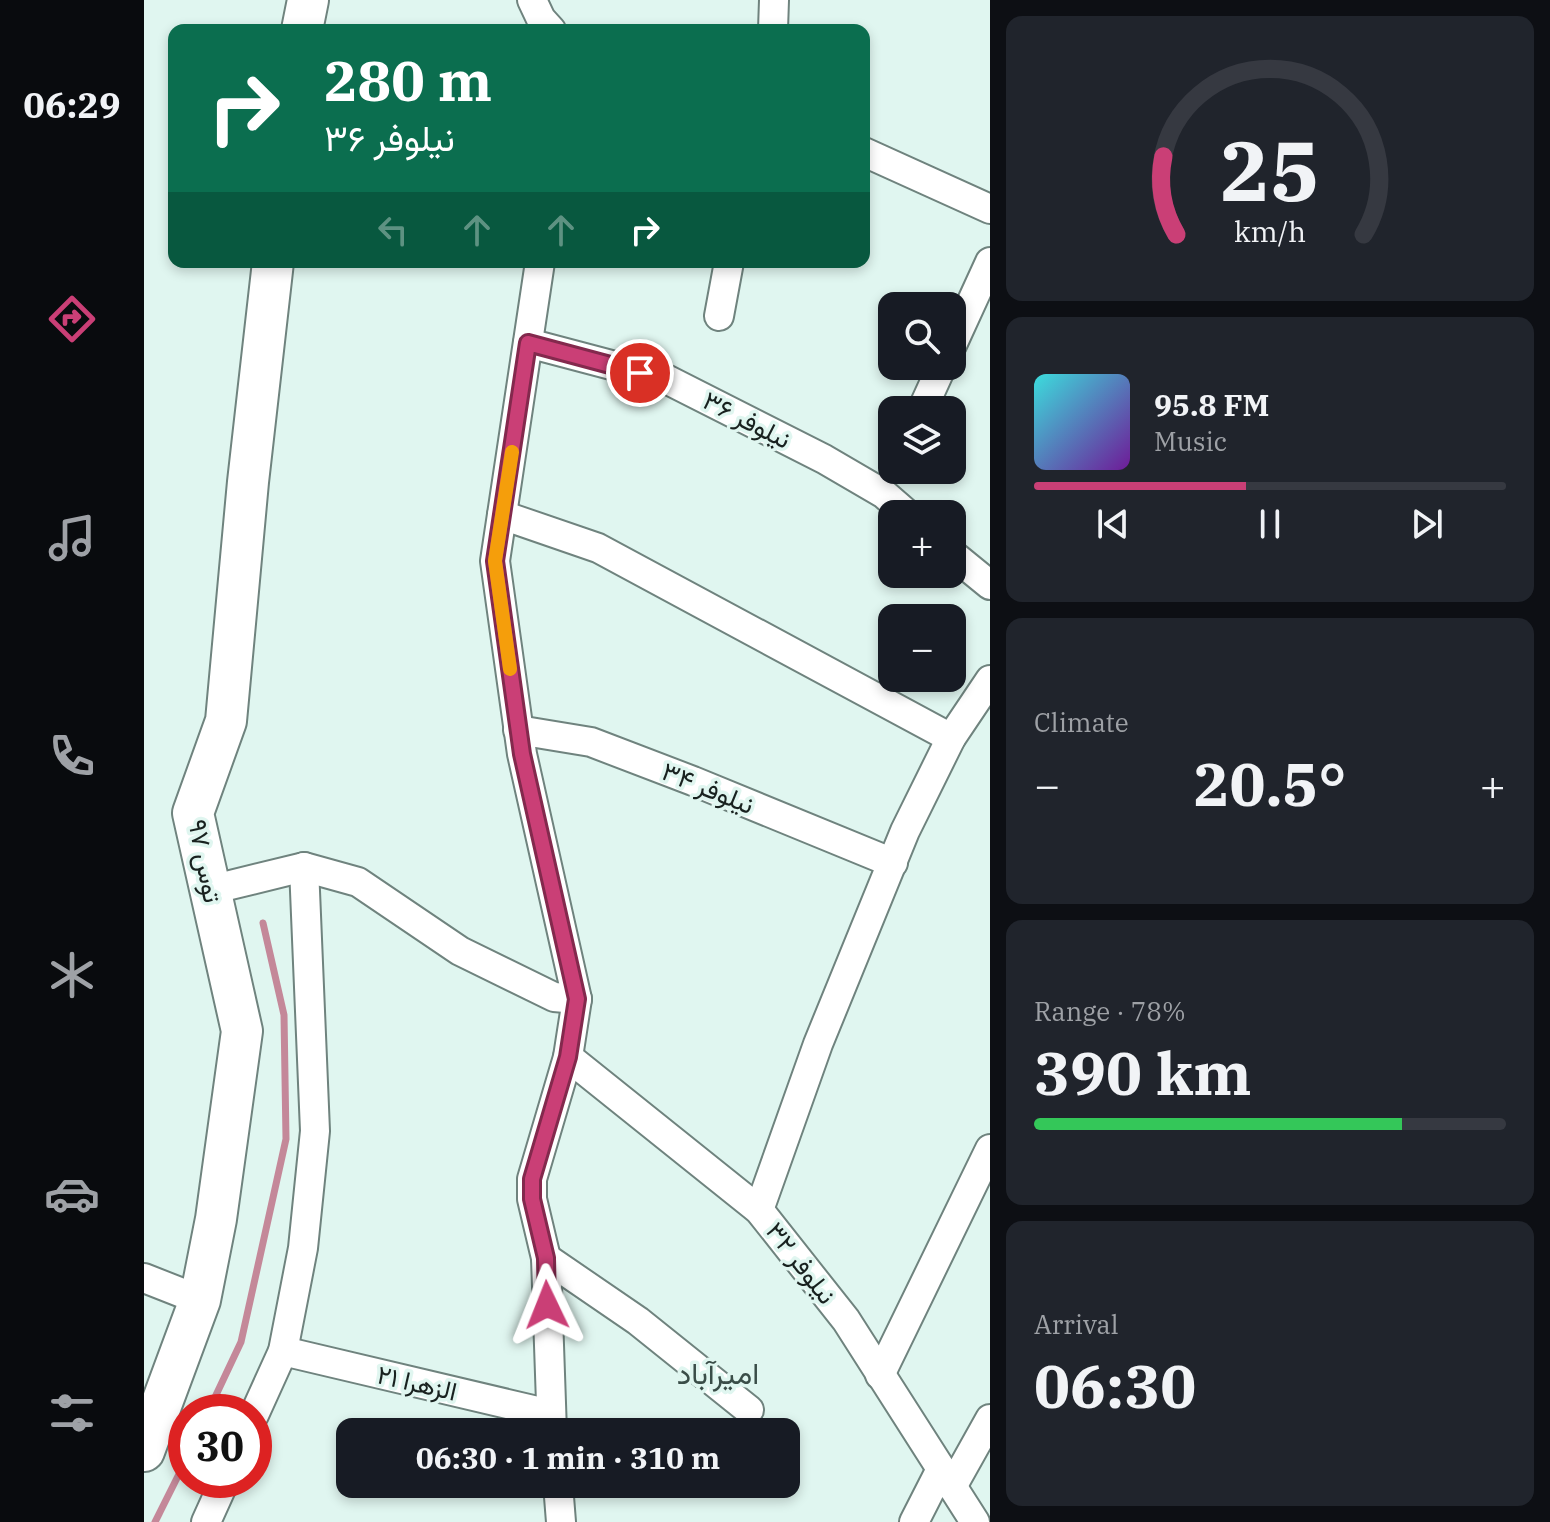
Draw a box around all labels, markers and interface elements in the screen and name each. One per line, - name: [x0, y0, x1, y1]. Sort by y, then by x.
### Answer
- text: 280 m: [324, 44, 492, 116]
- icon: right: [192, 56, 296, 160]
- text: 06:29: [23, 81, 121, 128]
- text: نیلوفر ۳۶: [324, 114, 455, 161]
- text: 25: [1220, 115, 1320, 223]
- icon: left: [371, 208, 415, 252]
- icon: ahead: [455, 208, 499, 252]
- icon: ahead: [539, 208, 583, 252]
- icon: right: [623, 208, 667, 252]
- text: km/h: [1234, 213, 1306, 250]
- icon: directions: [44, 291, 100, 347]
- map controls: [878, 292, 966, 692]
- button: search: [878, 292, 966, 380]
- pin: [606, 339, 674, 407]
- icon: arrive: [618, 351, 662, 395]
- street label: نیلوفر ۳۶: [698, 383, 797, 456]
- text: 95.8 FM: [1154, 385, 1269, 424]
- button: layers: [878, 396, 966, 484]
- text: Music: [1154, 424, 1227, 458]
- button: +: [878, 500, 966, 588]
- icon: previous: [1091, 502, 1135, 546]
- icon: pause: [1248, 502, 1292, 546]
- icon: next: [1405, 502, 1449, 546]
- icon: music: [44, 510, 100, 566]
- button: −: [878, 604, 966, 692]
- text: Climate: [1034, 705, 1129, 739]
- icon: phone: [44, 728, 100, 784]
- text: 20.5°: [1193, 744, 1347, 823]
- street label: نیلوفر ۳۴: [657, 753, 760, 821]
- text: −: [1034, 756, 1060, 813]
- text: +: [1480, 756, 1506, 813]
- street label: توس ۹۷: [181, 816, 231, 905]
- icon: climate: [44, 947, 100, 1003]
- text: Range · 78%: [1034, 994, 1186, 1028]
- text: 390 km: [1034, 1033, 1252, 1112]
- icon: car: [44, 1166, 100, 1222]
- street label: نیلوفر ۳۲: [759, 1214, 845, 1310]
- position arrow: [505, 1263, 589, 1347]
- text: Arrival: [1034, 1307, 1119, 1341]
- text: 06:30: [1034, 1346, 1196, 1425]
- district label: امیرآباد: [677, 1353, 759, 1392]
- street label: الزهرا ۲۱: [374, 1356, 461, 1408]
- icon: filters: [44, 1385, 100, 1441]
- speed limit sign: 30: [168, 1394, 272, 1498]
- text: 06:30 · 1 min · 310 m: [416, 1438, 720, 1477]

